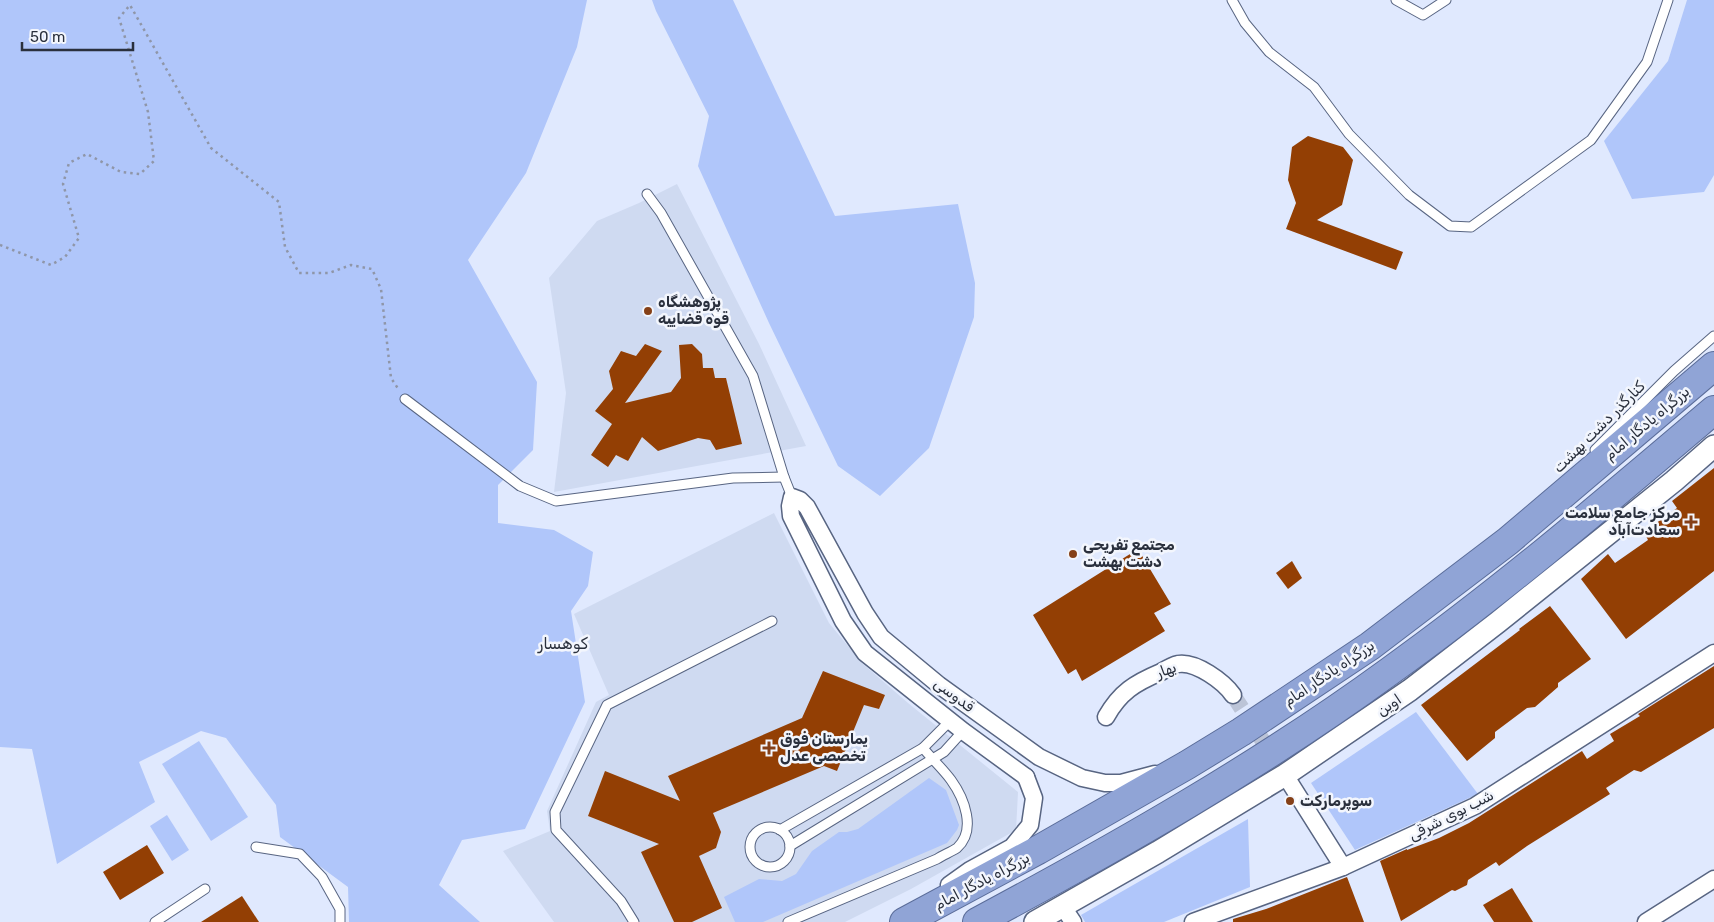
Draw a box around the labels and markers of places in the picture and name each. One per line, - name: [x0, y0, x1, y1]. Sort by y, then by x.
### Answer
- place label: پژوهشگاه قوه قضاییه: [658, 293, 729, 328]
- marker: پژوهشگاه قوه قضاییه: [642, 305, 654, 317]
- place label: مرکز جامع سلامت سعادت‌آباد: [1565, 504, 1680, 539]
- marker: مرکز جامع سلامت سعادت‌آباد: [1684, 515, 1698, 529]
- place label: مجتمع تفریحی دشت بهشت: [1083, 536, 1175, 571]
- marker: مجتمع تفریحی دشت بهشت: [1067, 548, 1079, 560]
- place label: یمارستان فوق تخصصی عدل: [780, 730, 868, 765]
- marker: یمارستان فوق تخصصی عدل: [762, 741, 776, 755]
- place label: سوپرمارکت: [1300, 792, 1372, 811]
- marker: سوپرمارکت: [1284, 795, 1296, 807]

